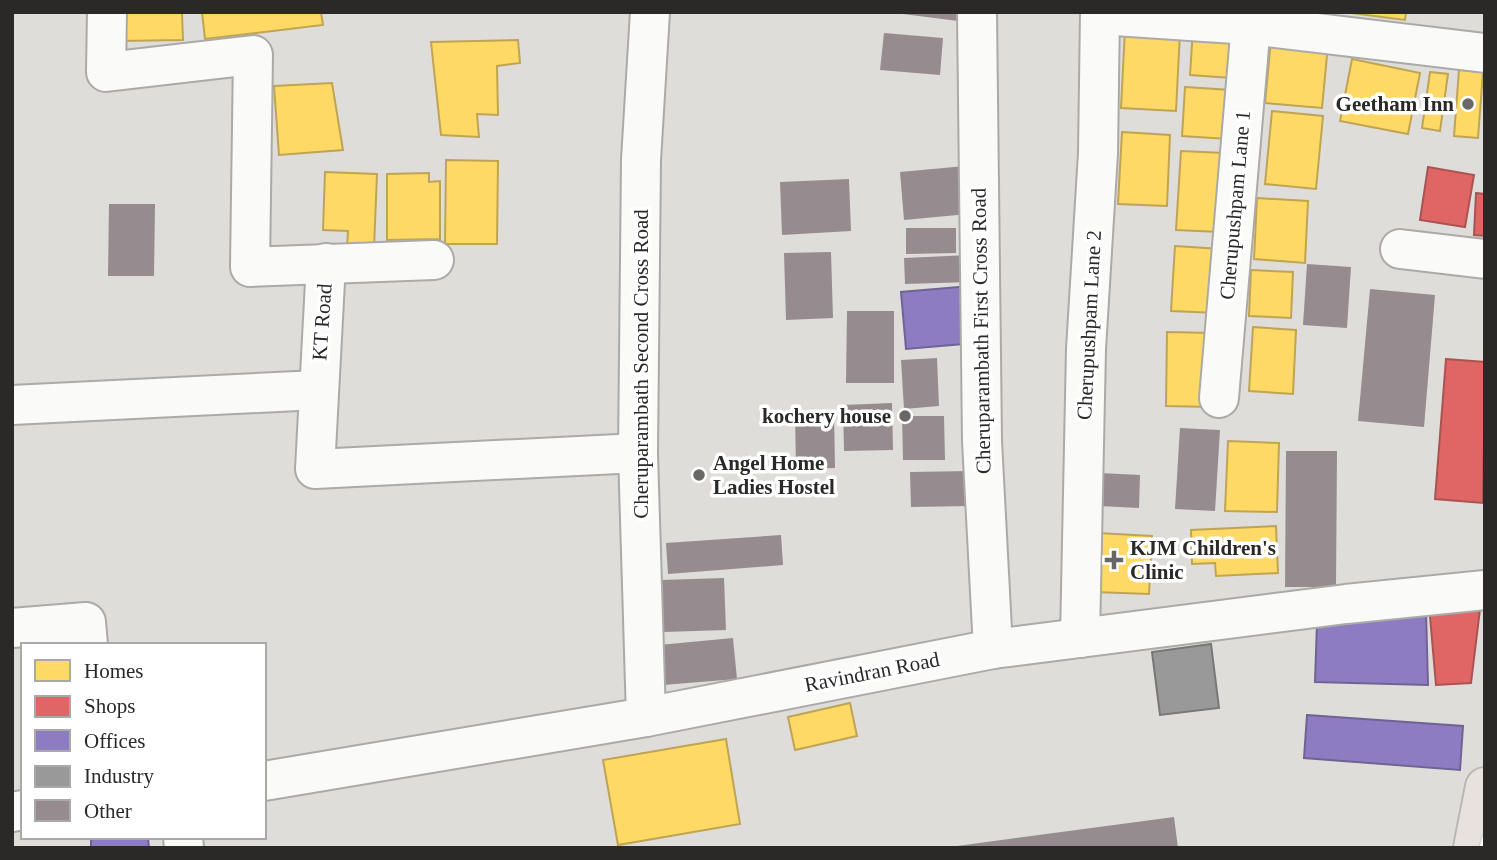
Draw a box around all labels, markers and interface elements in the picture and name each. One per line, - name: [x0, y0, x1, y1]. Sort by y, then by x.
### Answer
- place label: Geetham Inn: [1336, 92, 1454, 116]
- marker: Geetham Inn: [1460, 96, 1476, 112]
- street label: Cherupushpam Lane 1: [1215, 109, 1255, 301]
- street label: Cheruparambath First Cross Road: [966, 187, 995, 474]
- street label: Cheruparambath Second Cross Road: [629, 209, 653, 519]
- street label: Cherupushpam Lane 2: [1072, 229, 1106, 421]
- street label: KT Road: [307, 282, 337, 361]
- place label: kochery house: [762, 404, 891, 428]
- marker: kochery house: [897, 408, 913, 424]
- place label: Angel Home Ladies Hostel: [713, 451, 835, 499]
- marker: Angel Home Ladies Hostel: [691, 467, 707, 483]
- place label: KJM Children's Clinic: [1130, 536, 1276, 584]
- marker: KJM Children's Clinic: [1104, 550, 1124, 570]
- legend: [21, 643, 266, 839]
- street label: Ravindran Road: [802, 647, 942, 697]
- text: Homes: [84, 659, 144, 683]
- text: Shops: [84, 694, 135, 718]
- text: Offices: [84, 729, 145, 753]
- text: Industry: [84, 764, 154, 788]
- text: Other: [84, 799, 132, 823]

